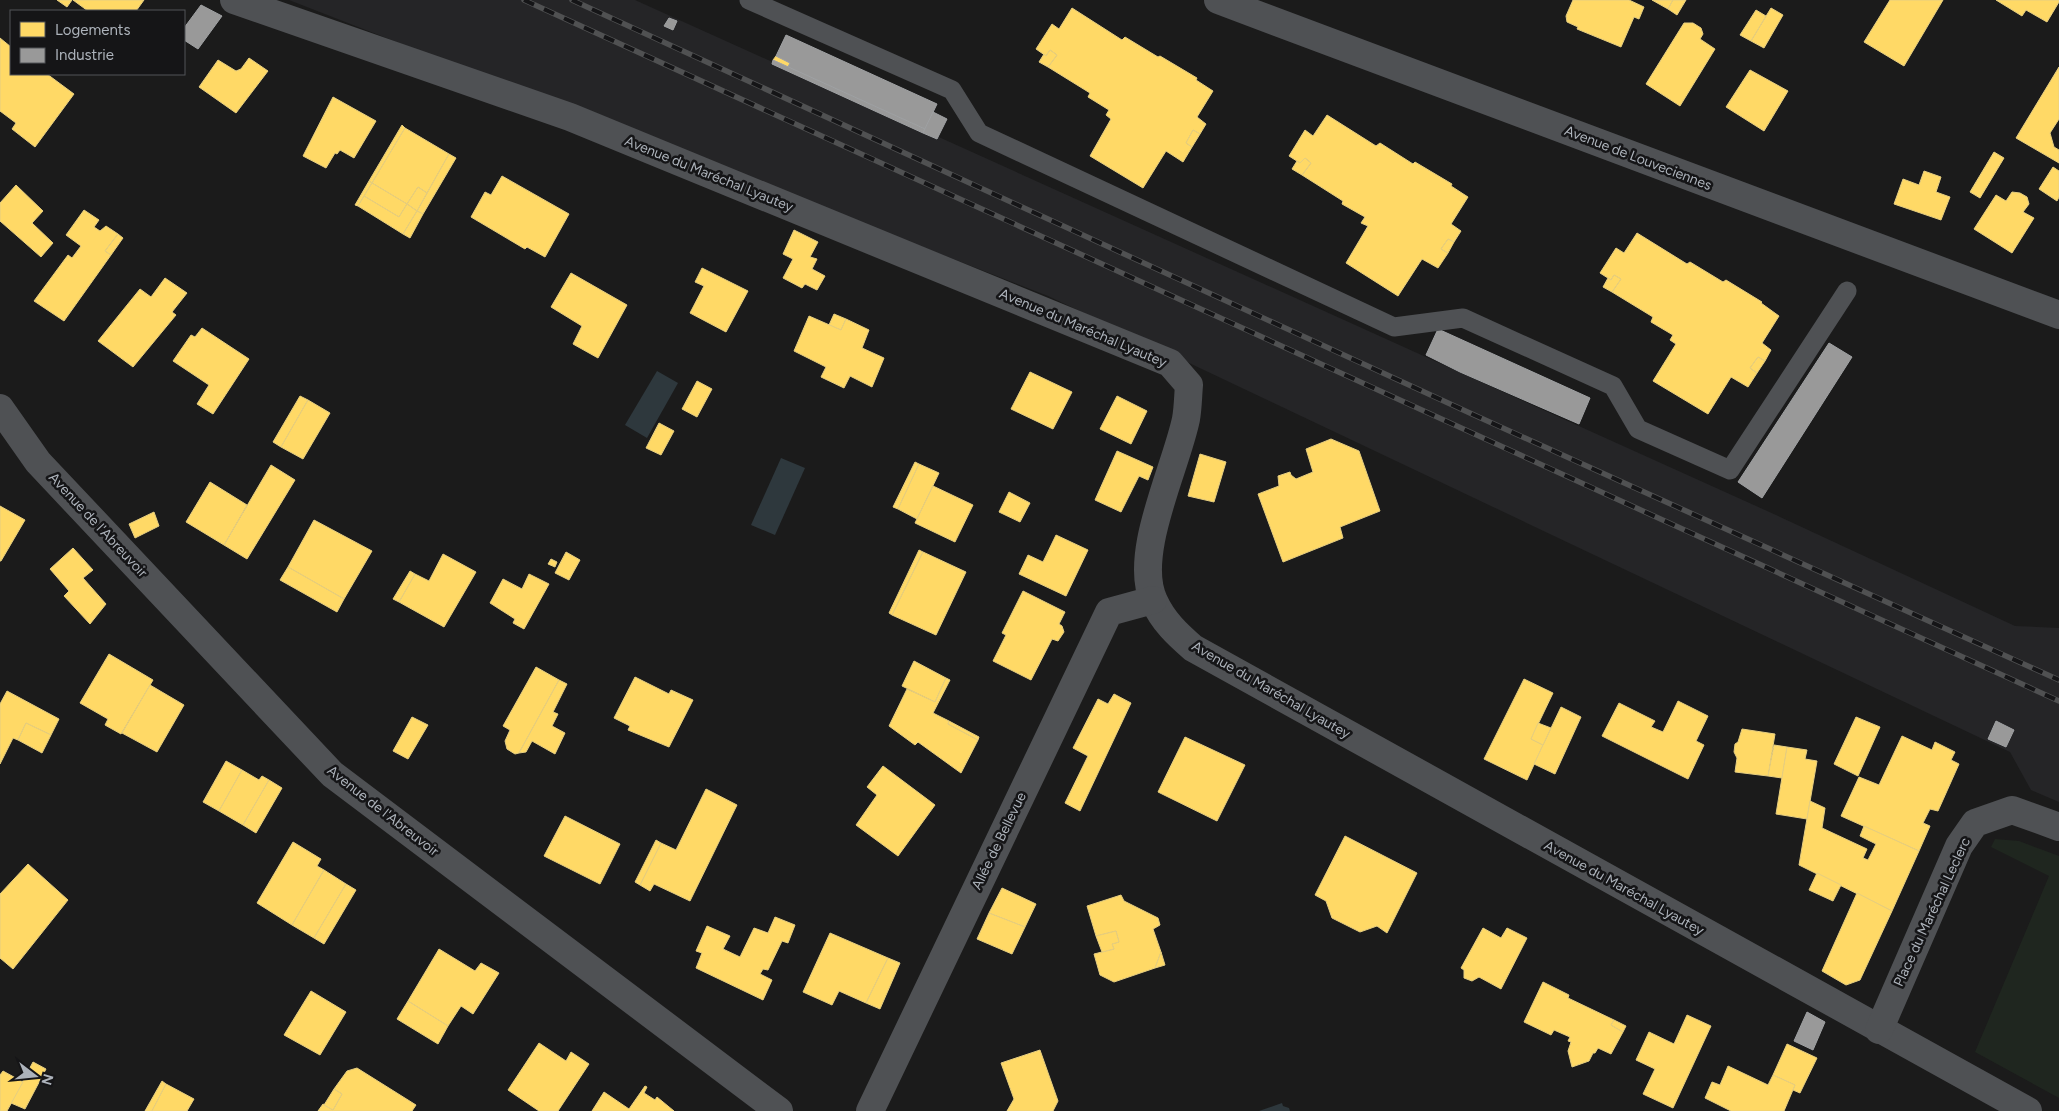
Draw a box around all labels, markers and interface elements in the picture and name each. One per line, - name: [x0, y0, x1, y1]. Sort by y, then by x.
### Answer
- legend: [10, 10, 185, 75]
- text: Logements: [55, 21, 130, 39]
- text: Industrie: [55, 46, 114, 64]
- street label: Avenue de Louveciennes: [1562, 122, 1714, 194]
- street label: Avenue du Maréchal Lyautey: [622, 132, 796, 216]
- street label: Avenue du Maréchal Lyautey: [997, 285, 1170, 371]
- street label: Avenue de l'Abreuvoir: [45, 469, 151, 581]
- street label: Avenue du Maréchal Lyautey: [1189, 638, 1354, 743]
- street label: Avenue de l'Abreuvoir: [324, 762, 442, 860]
- street label: Allée de Bellevue: [968, 789, 1030, 892]
- street label: Place du Maréchal Leclerc: [1890, 834, 1974, 989]
- street label: Avenue du Maréchal Lyautey: [1541, 837, 1707, 939]
- north arrow: [10, 1051, 60, 1101]
- text: N: [37, 1072, 57, 1087]

